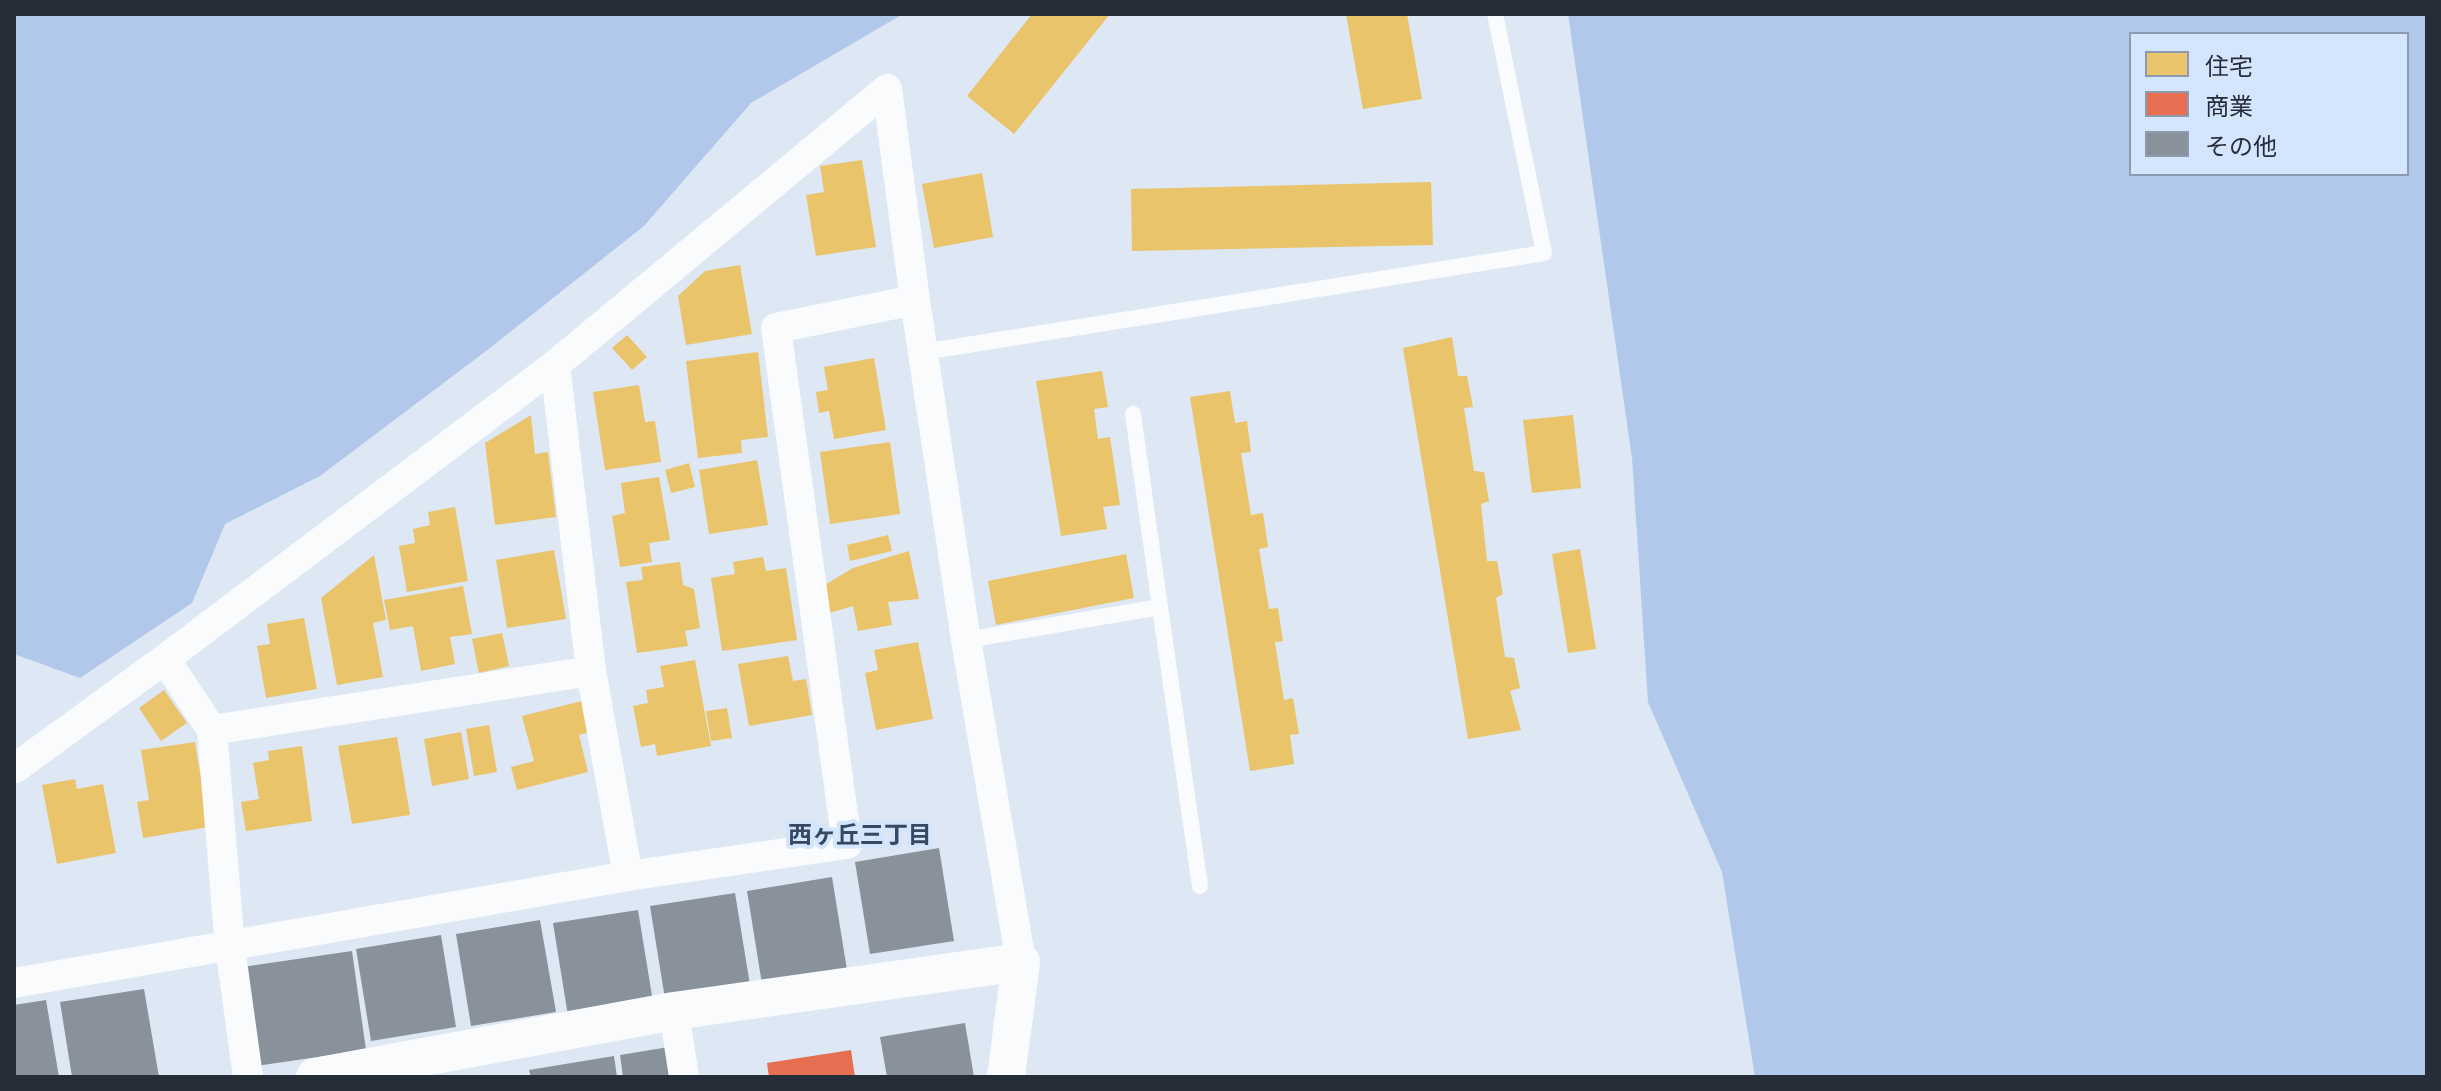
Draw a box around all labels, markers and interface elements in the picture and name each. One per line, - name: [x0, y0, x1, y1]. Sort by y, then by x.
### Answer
- legend: [2129, 32, 2409, 176]
- text: 住宅: [2205, 49, 2253, 81]
- text: 商業: [2205, 89, 2253, 121]
- text: その他: [2205, 129, 2277, 161]
- district label: 西ヶ丘三丁目: [788, 822, 932, 850]

